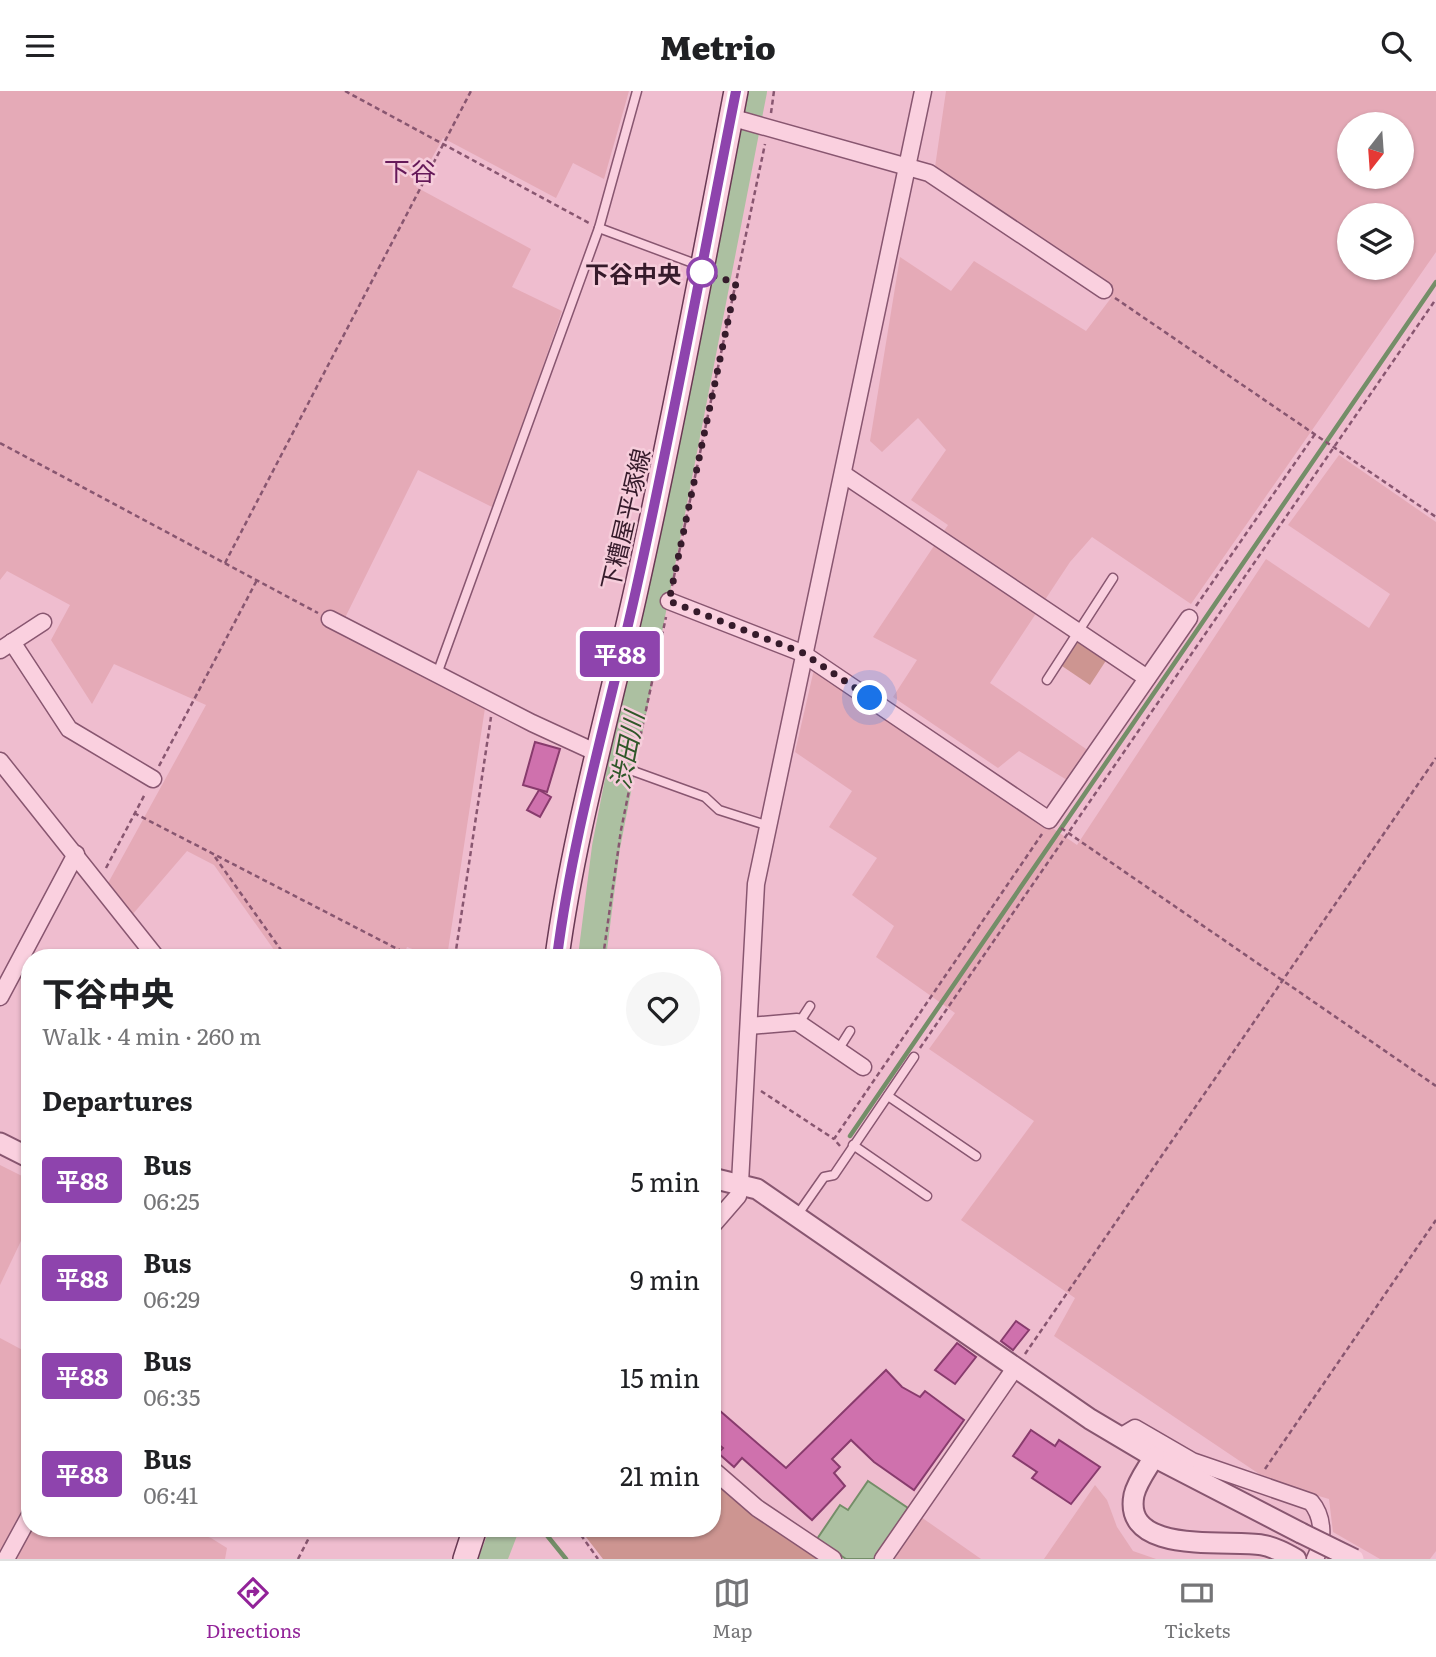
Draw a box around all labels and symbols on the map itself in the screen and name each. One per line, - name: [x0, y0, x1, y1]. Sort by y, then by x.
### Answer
- north arrow: [1337, 112, 1414, 189]
- district label: 下谷: [384, 150, 436, 189]
- place label: 下谷中央: [585, 255, 681, 290]
- marker: 下谷中央: [687, 257, 717, 287]
- street label: 下糟屋平塚線: [591, 445, 657, 593]
- line badge: 平88: [580, 631, 660, 677]
- your location: [852, 680, 887, 715]
- water label: 渋田川: [598, 705, 652, 792]

